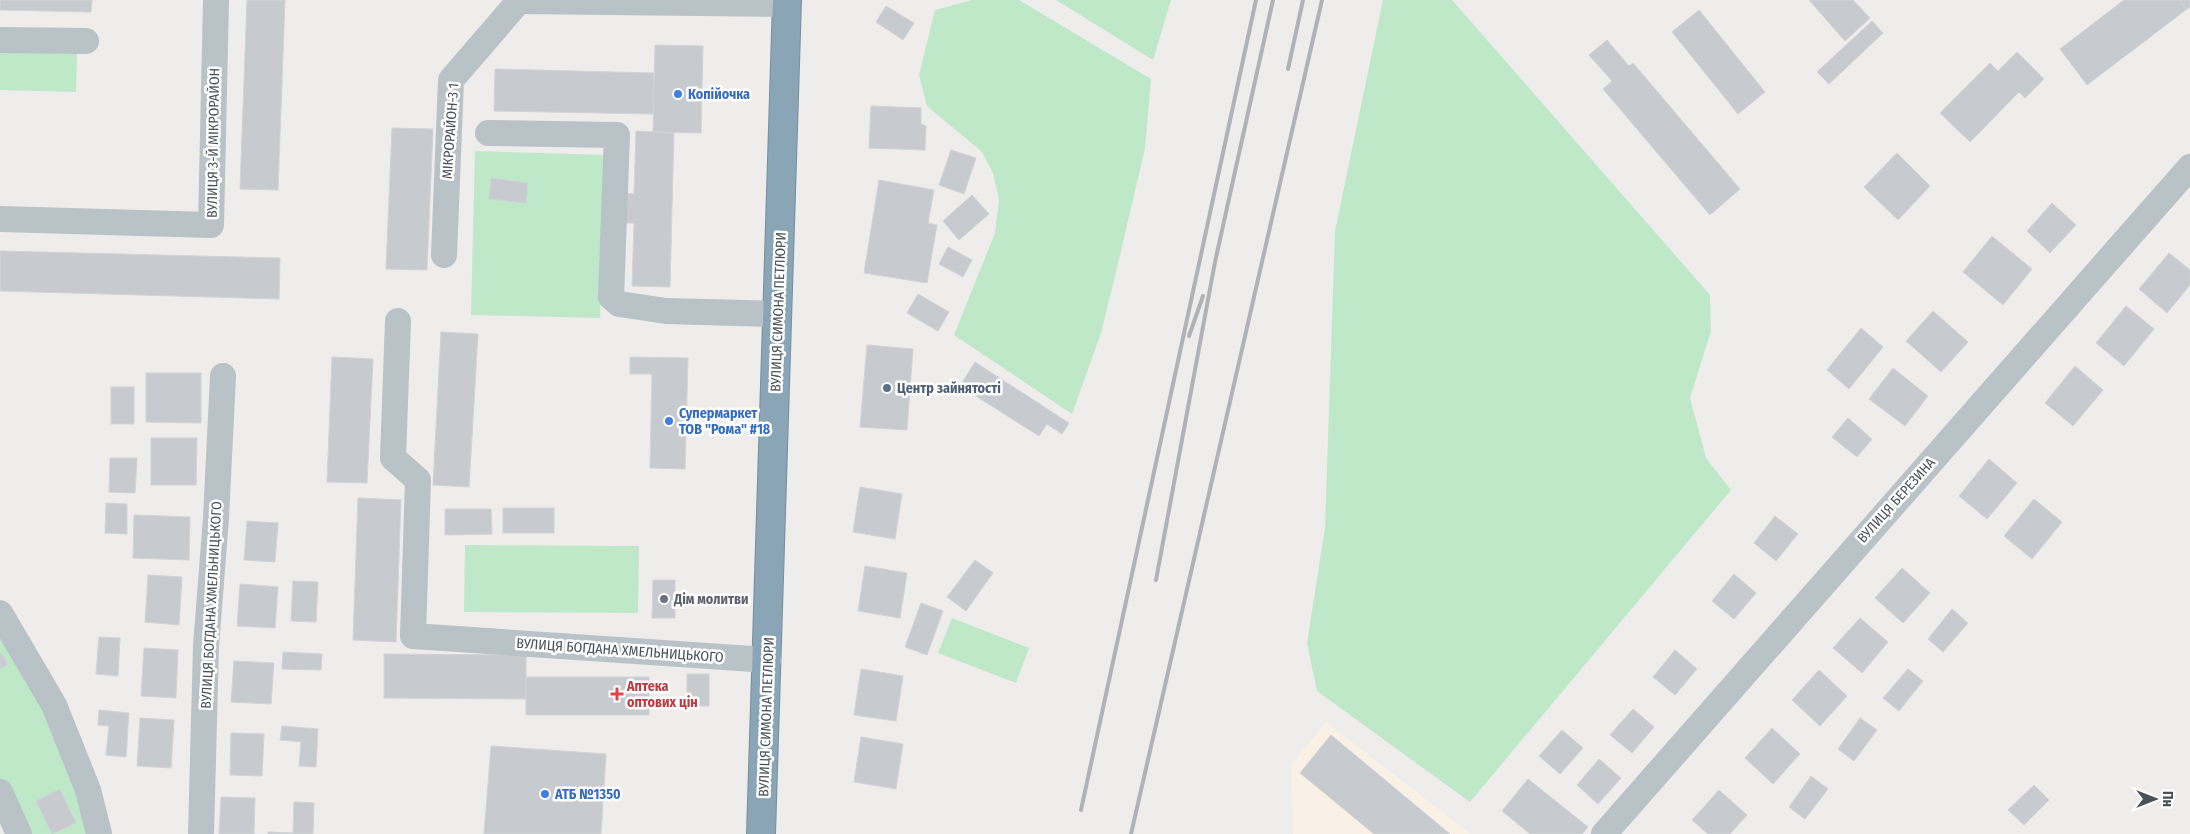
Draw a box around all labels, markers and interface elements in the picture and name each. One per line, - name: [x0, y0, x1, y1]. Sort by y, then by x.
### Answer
- street label: ВУЛИЦЯ 3-Й МІКРОРАЙОН: [204, 68, 223, 218]
- street label: МІКРОРАЙОН-3 1: [439, 82, 462, 180]
- place label: Копійочка: [688, 86, 750, 103]
- marker: Копійочка: [672, 88, 684, 100]
- street label: ВУЛИЦЯ СИМОНА ПЕТЛЮРИ: [767, 232, 790, 392]
- place label: Центр зайнятості: [897, 380, 1001, 397]
- marker: Центр зайнятості: [881, 382, 893, 394]
- place label: Супермаркет ТОВ "Рома" #18: [679, 405, 771, 438]
- marker: Супермаркет ТОВ "Рома" #18: [663, 415, 675, 427]
- street label: ВУЛИЦЯ БЕРЕЗИНА: [1854, 454, 1939, 546]
- street label: ВУЛИЦЯ БОГДАНА ХМЕЛЬНИЦЬКОГО: [198, 501, 225, 709]
- place label: Дім молитви: [673, 591, 749, 608]
- marker: Дім молитви: [658, 593, 670, 605]
- street label: ВУЛИЦЯ БОГДАНА ХМЕЛЬНИЦЬКОГО: [516, 635, 724, 666]
- street label: ВУЛИЦЯ СИМОНА ПЕТЛЮРИ: [755, 637, 778, 797]
- place label: Аптека оптових цін: [626, 678, 698, 711]
- marker: Аптека оптових цін: [611, 688, 623, 700]
- north arrow: [2130, 774, 2180, 824]
- place label: АТБ №1350: [554, 786, 621, 803]
- marker: АТБ №1350: [539, 788, 551, 800]
- text: Пн: [2159, 791, 2176, 807]

